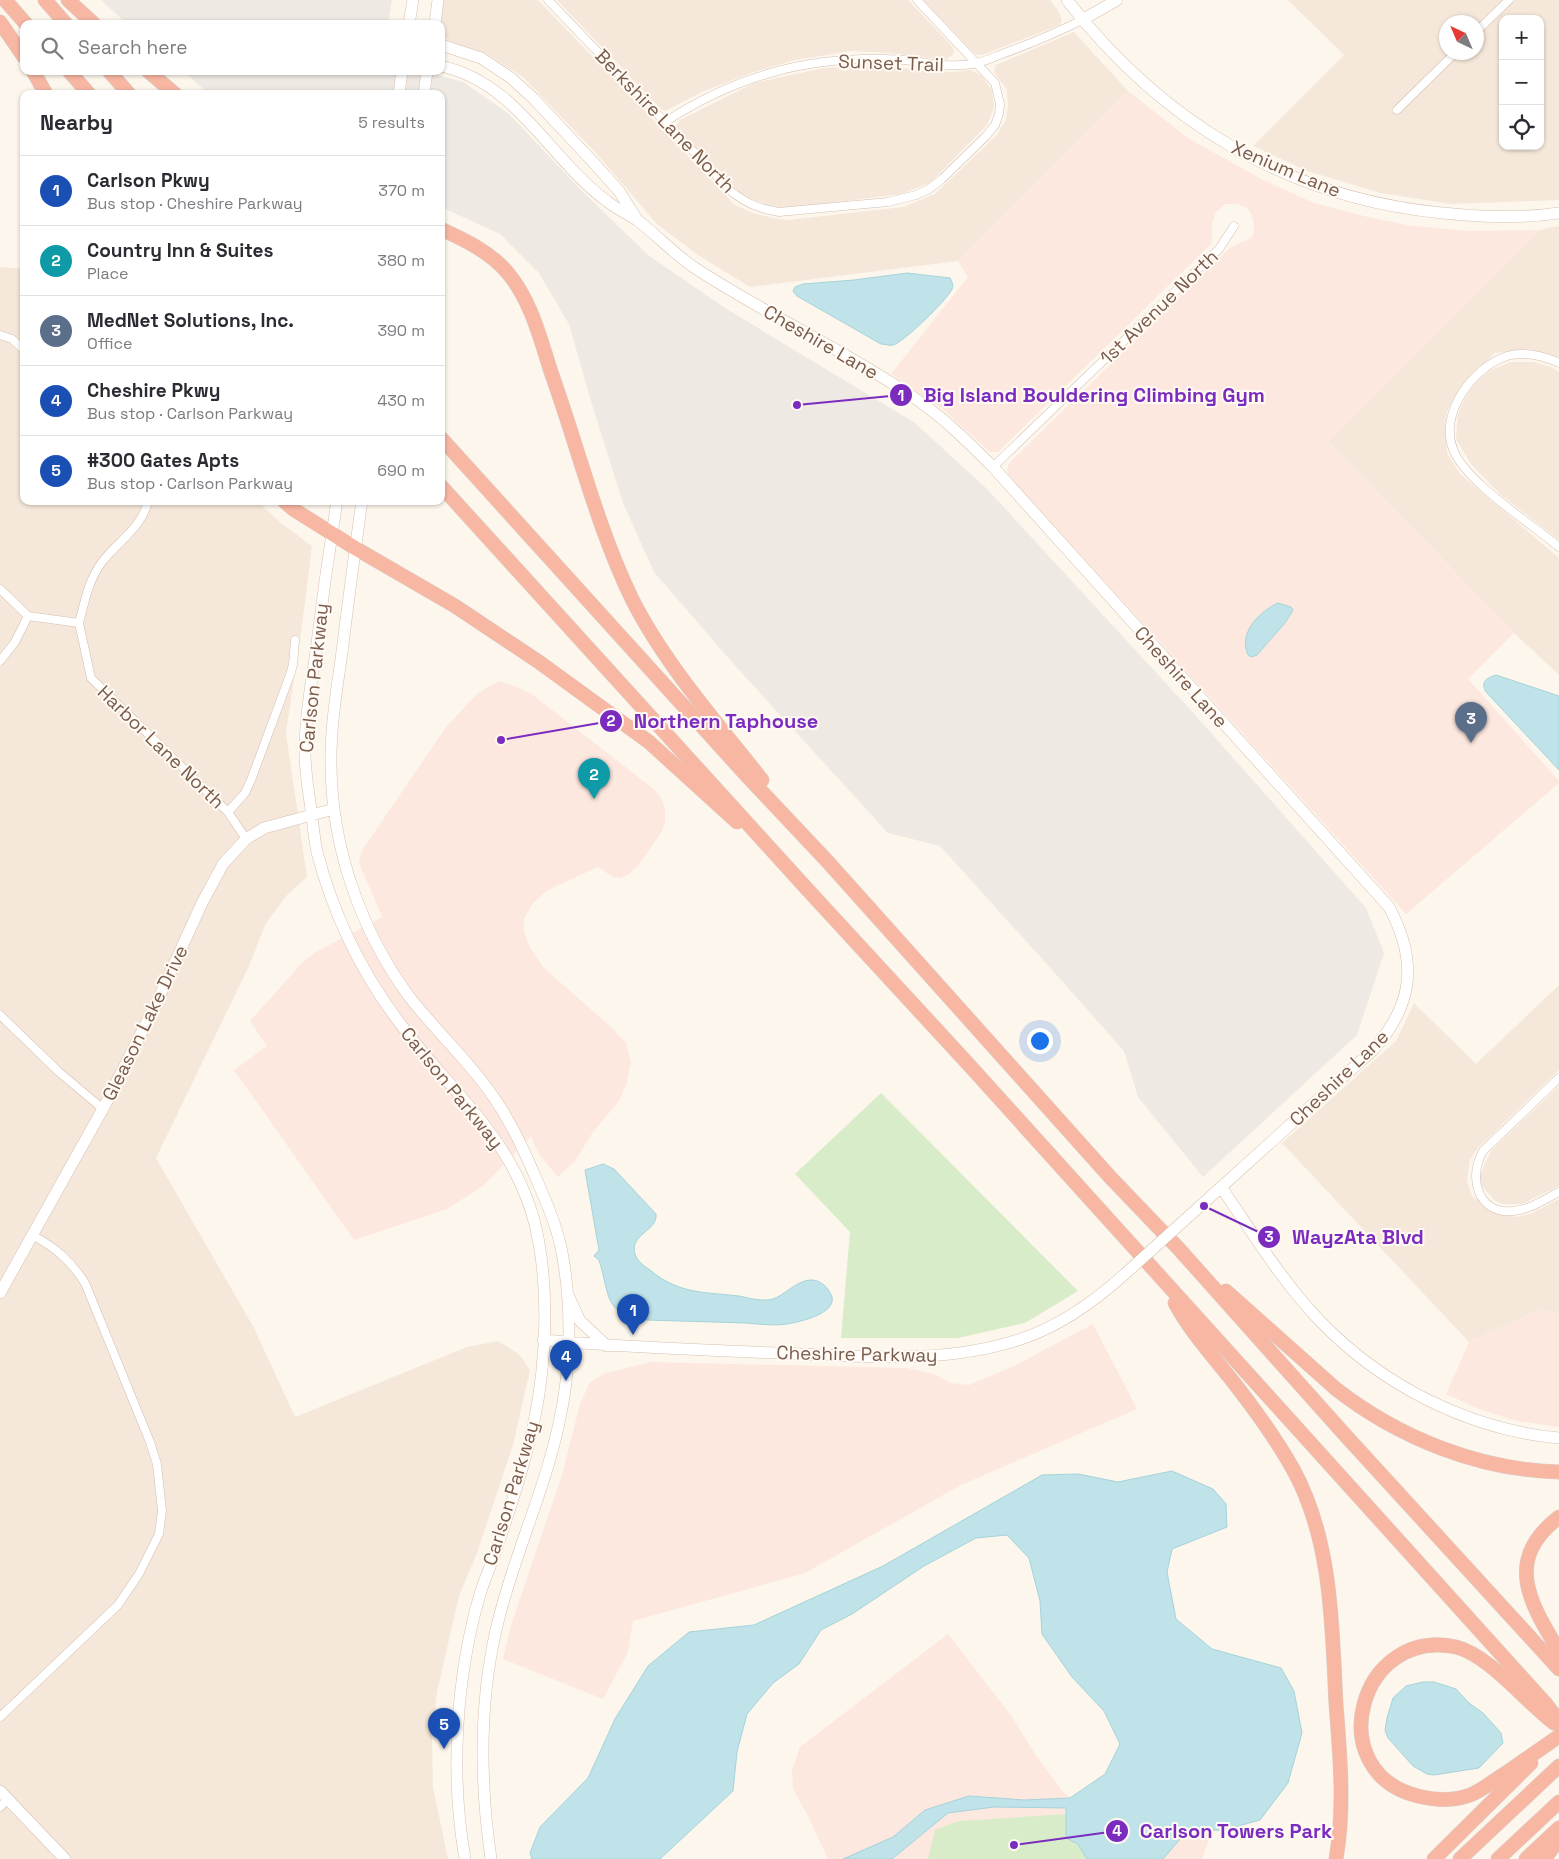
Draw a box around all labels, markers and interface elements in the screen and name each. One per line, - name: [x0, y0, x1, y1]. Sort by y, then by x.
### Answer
- north arrow: [1439, 15, 1484, 60]
- map controls: [1499, 15, 1544, 150]
- button: +: [1499, 15, 1544, 60]
- search box: [20, 20, 445, 75]
- icon: search: [38, 34, 66, 62]
- text: Search here: [78, 35, 188, 60]
- street label: Berkshire Lane North: [590, 44, 740, 198]
- street label: Sunset Trail: [838, 49, 944, 77]
- button: −: [1499, 60, 1544, 105]
- button: locate: [1499, 105, 1544, 150]
- text: Nearby: [40, 109, 113, 136]
- text: 5 results: [358, 112, 425, 133]
- street label: Xenium Lane: [1228, 135, 1344, 203]
- text: Carlson Pkwy: [87, 168, 210, 193]
- text: 1: [52, 180, 60, 201]
- text: 370 m: [378, 180, 425, 201]
- text: Bus stop · Cheshire Parkway: [87, 193, 302, 214]
- text: Country Inn & Suites: [87, 238, 274, 263]
- street label: 1st Avenue North: [1095, 244, 1223, 370]
- text: 2: [51, 250, 61, 271]
- text: 380 m: [377, 250, 425, 271]
- text: Place: [87, 263, 129, 284]
- street label: Cheshire Lane: [759, 299, 883, 385]
- text: MedNet Solutions, Inc.: [87, 308, 294, 333]
- text: 3: [51, 320, 61, 341]
- text: 390 m: [377, 320, 425, 341]
- text: Office: [87, 333, 133, 354]
- text: Cheshire Pkwy: [87, 378, 220, 403]
- callout: Big Island Bouldering Climbing Gym: [888, 378, 1275, 413]
- text: Big Island Bouldering Climbing Gym: [923, 382, 1265, 408]
- text: 1: [898, 386, 904, 405]
- text: 4: [51, 390, 61, 411]
- text: 430 m: [377, 390, 425, 411]
- text: Bus stop · Carlson Parkway: [87, 403, 293, 424]
- text: #300 Gates Apts: [87, 448, 239, 473]
- text: 5: [51, 460, 61, 481]
- text: 690 m: [377, 460, 425, 481]
- text: Bus stop · Carlson Parkway: [87, 473, 293, 494]
- street label: Carlson Parkway: [294, 602, 334, 754]
- street label: Cheshire Lane: [1129, 621, 1233, 733]
- street label: Harbor Lane North: [92, 680, 230, 814]
- pin: 3: [1455, 702, 1487, 743]
- callout: Northern Taphouse: [598, 703, 828, 738]
- text: Northern Taphouse: [634, 708, 818, 734]
- text: 2: [607, 711, 616, 730]
- pin: 2: [578, 758, 610, 799]
- street label: Gleason Lake Drive: [96, 941, 194, 1105]
- street label: Carlson Parkway: [395, 1022, 509, 1154]
- street label: Cheshire Lane: [1284, 1024, 1394, 1132]
- your location: [1027, 1028, 1053, 1054]
- callout: WayzAta Blvd: [1257, 1220, 1433, 1255]
- text: WayzAta Blvd: [1292, 1224, 1424, 1250]
- text: 3: [1264, 1227, 1274, 1246]
- pin: 1: [617, 1294, 649, 1335]
- pin: 4: [550, 1340, 582, 1381]
- street label: Cheshire Parkway: [776, 1340, 938, 1368]
- street label: Carlson Parkway: [477, 1418, 545, 1568]
- pin: 5: [428, 1708, 460, 1749]
- callout: Carlson Towers Park: [1104, 1814, 1342, 1849]
- text: Carlson Towers Park: [1140, 1818, 1332, 1844]
- text: 4: [1112, 1821, 1122, 1840]

